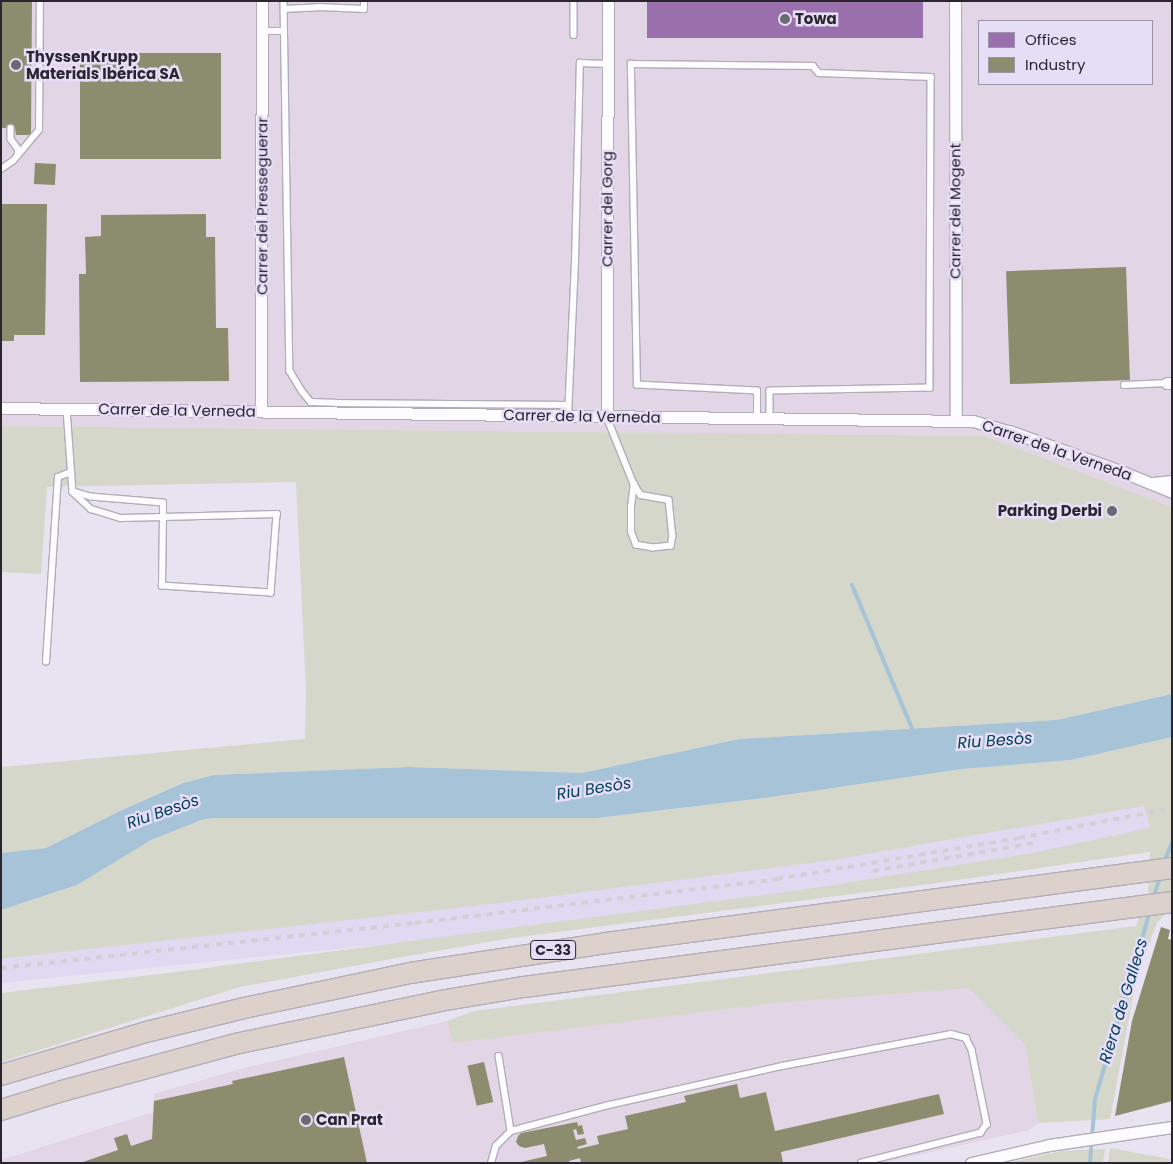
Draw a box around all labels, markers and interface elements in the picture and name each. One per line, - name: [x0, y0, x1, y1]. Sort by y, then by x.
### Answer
- place label: Towa: [795, 10, 837, 28]
- marker: Towa: [779, 13, 791, 25]
- legend: [978, 20, 1153, 85]
- text: Offices: [1025, 29, 1077, 50]
- place label: ThyssenKrupp Materials Ibérica SA: [26, 47, 180, 82]
- text: Industry: [1025, 54, 1085, 75]
- marker: ThyssenKrupp Materials Ibérica SA: [10, 59, 22, 71]
- street label: Carrer del Presseguerar: [253, 117, 271, 295]
- street label: Carrer del Mogent: [946, 143, 964, 279]
- street label: Carrer del Gorg: [598, 151, 616, 267]
- street label: Carrer de la Verneda: [98, 400, 256, 420]
- street label: Carrer de la Verneda: [503, 406, 661, 426]
- street label: Carrer de la Verneda: [980, 416, 1134, 484]
- place label: Parking Derbi: [998, 502, 1102, 520]
- marker: Parking Derbi: [1106, 505, 1118, 517]
- water label: Riu Besòs: [957, 729, 1033, 753]
- water label: Riu Besòs: [555, 774, 633, 804]
- water label: Riu Besòs: [124, 791, 202, 833]
- water label: Riera de Gallecs: [1096, 936, 1152, 1066]
- road number: C-33: [529, 938, 577, 962]
- place label: Can Prat: [316, 1111, 383, 1129]
- marker: Can Prat: [300, 1114, 312, 1126]

